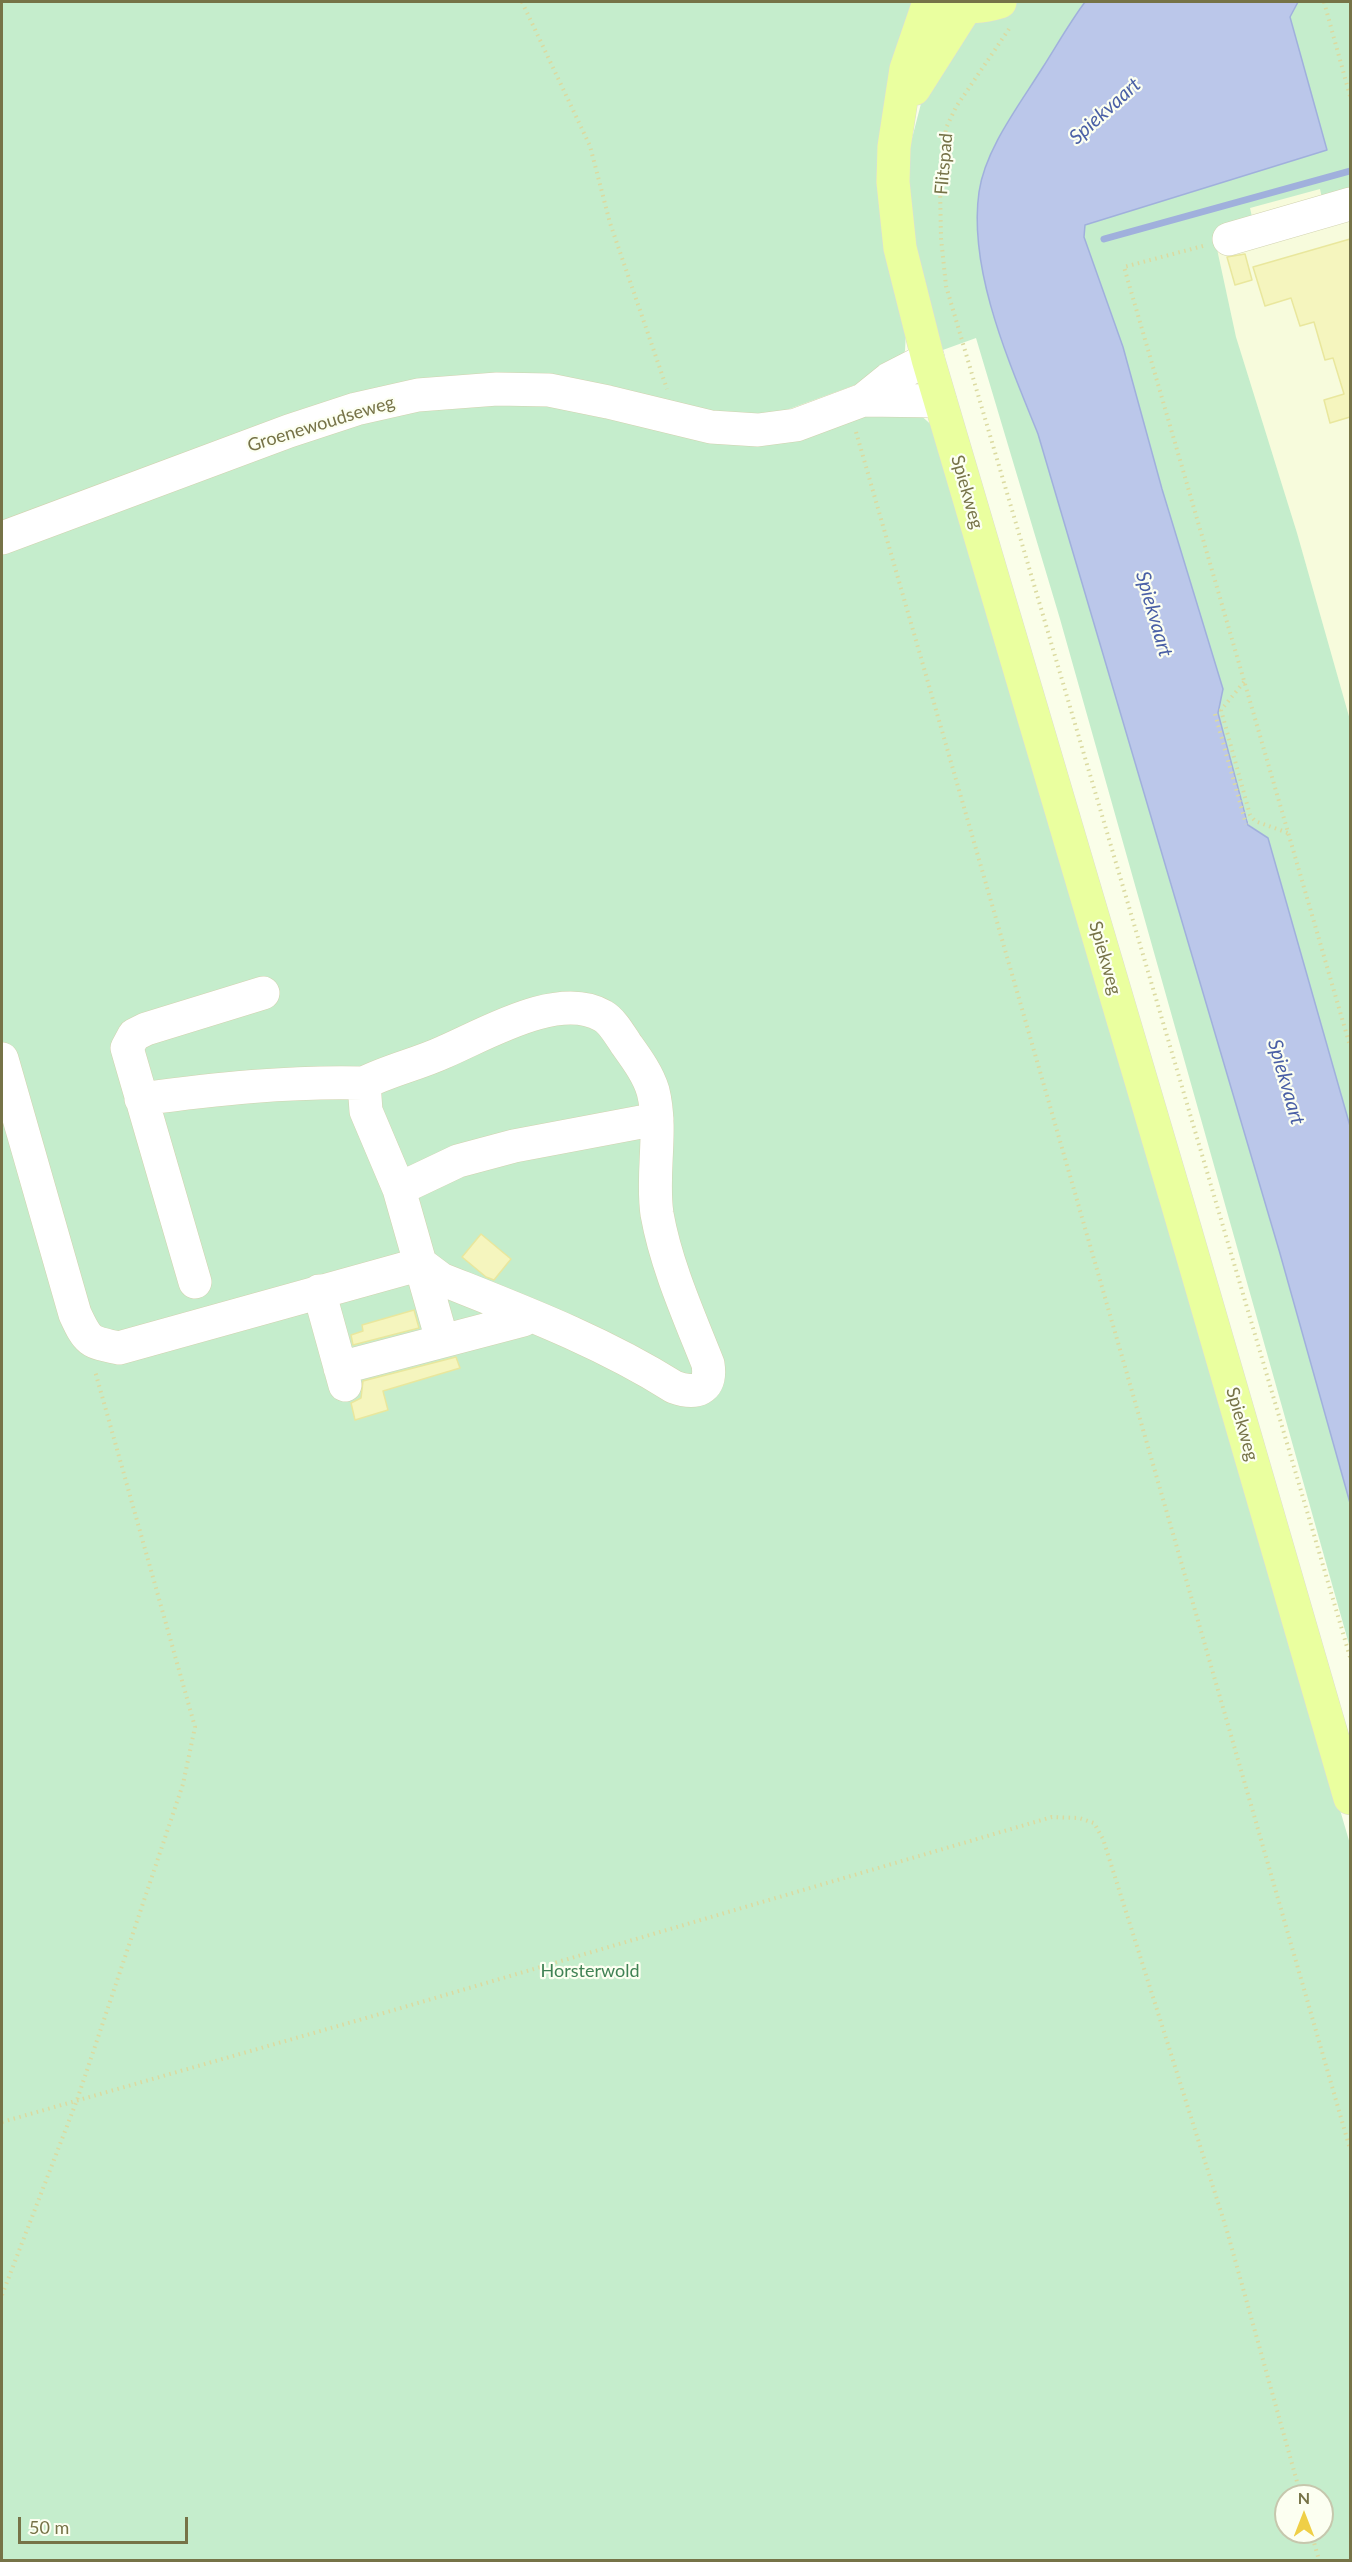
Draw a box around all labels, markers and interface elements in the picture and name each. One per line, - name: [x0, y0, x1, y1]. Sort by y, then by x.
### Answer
- water label: Spiekvaart: [1064, 73, 1146, 149]
- street label: Flitspad: [931, 132, 957, 196]
- street label: Groenewoudseweg: [245, 391, 397, 457]
- street label: Spiekweg: [946, 453, 988, 531]
- water label: Spiekvaart: [1130, 569, 1178, 659]
- street label: Spiekweg: [1084, 919, 1126, 997]
- water label: Spiekvaart: [1262, 1037, 1310, 1127]
- street label: Spiekweg: [1221, 1385, 1263, 1463]
- park label: Horsterwold: [541, 1960, 639, 1982]
- north arrow: [1274, 2484, 1334, 2544]
- text: N: [1298, 2488, 1310, 2507]
- scale bar: [21, 2505, 190, 2543]
- text: 50 m: [29, 2516, 69, 2538]

